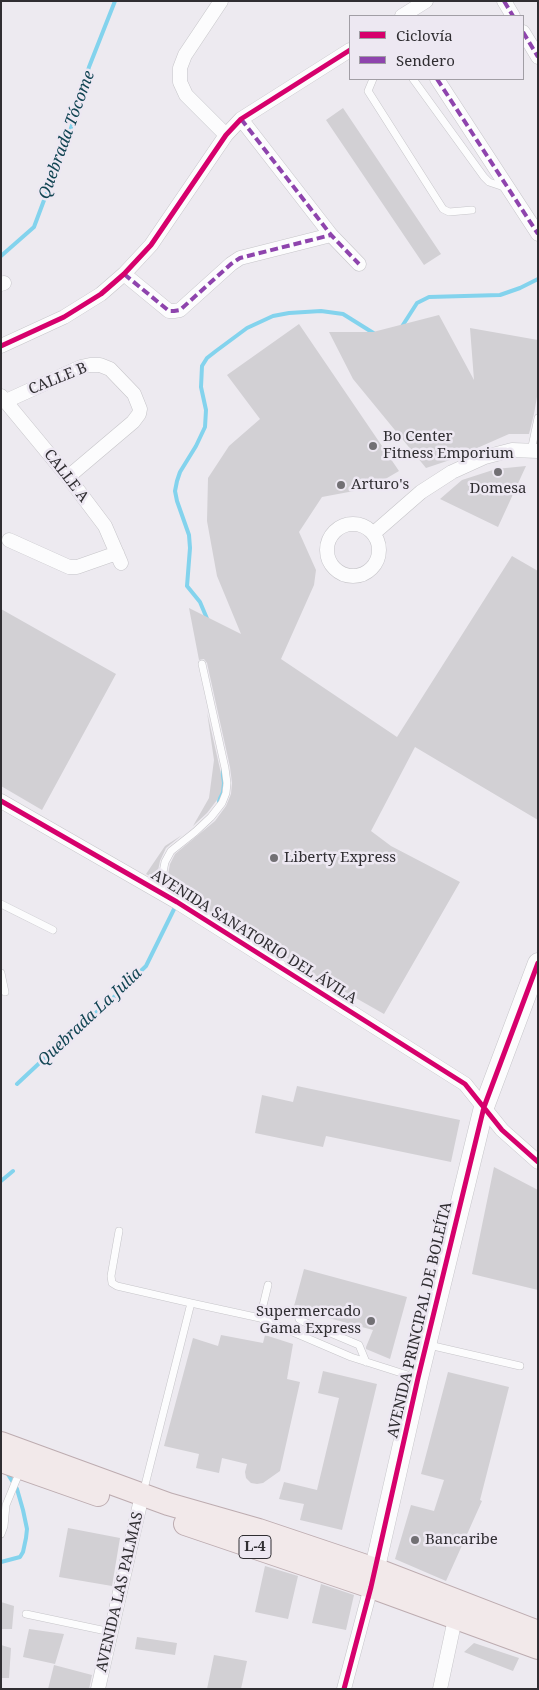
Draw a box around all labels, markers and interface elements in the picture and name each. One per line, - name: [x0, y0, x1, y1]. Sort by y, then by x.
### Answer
- legend: [349, 15, 524, 80]
- text: Ciclovía: [396, 25, 453, 45]
- text: Sendero: [396, 50, 455, 70]
- water label: Quebrada Tócome: [35, 68, 99, 202]
- street label: CALLE B: [26, 359, 90, 399]
- place label: Bo Center Fitness Emporium: [383, 428, 514, 463]
- marker: Bo Center Fitness Emporium: [367, 440, 379, 452]
- street label: CALLE A: [40, 446, 92, 506]
- marker: Domesa: [492, 466, 504, 478]
- place label: Arturo's: [351, 476, 409, 494]
- marker: Arturo's: [335, 479, 347, 491]
- place label: Domesa: [470, 480, 526, 498]
- place label: Liberty Express: [284, 849, 396, 867]
- marker: Liberty Express: [268, 852, 280, 864]
- street label: AVENIDA SANATORIO DEL ÁVILA: [148, 866, 360, 1008]
- water label: Quebrada La Julia: [34, 964, 146, 1070]
- street label: AVENIDA PRINCIPAL DE BOLEÍTA: [384, 1200, 456, 1440]
- place label: Supermercado Gama Express: [256, 1303, 361, 1338]
- marker: Supermercado Gama Express: [365, 1315, 377, 1327]
- street label: AVENIDA LAS PALMAS: [93, 1510, 147, 1674]
- place label: Bancaribe: [425, 1531, 498, 1549]
- marker: Bancaribe: [409, 1534, 421, 1546]
- road number: L-4: [239, 1535, 271, 1558]

